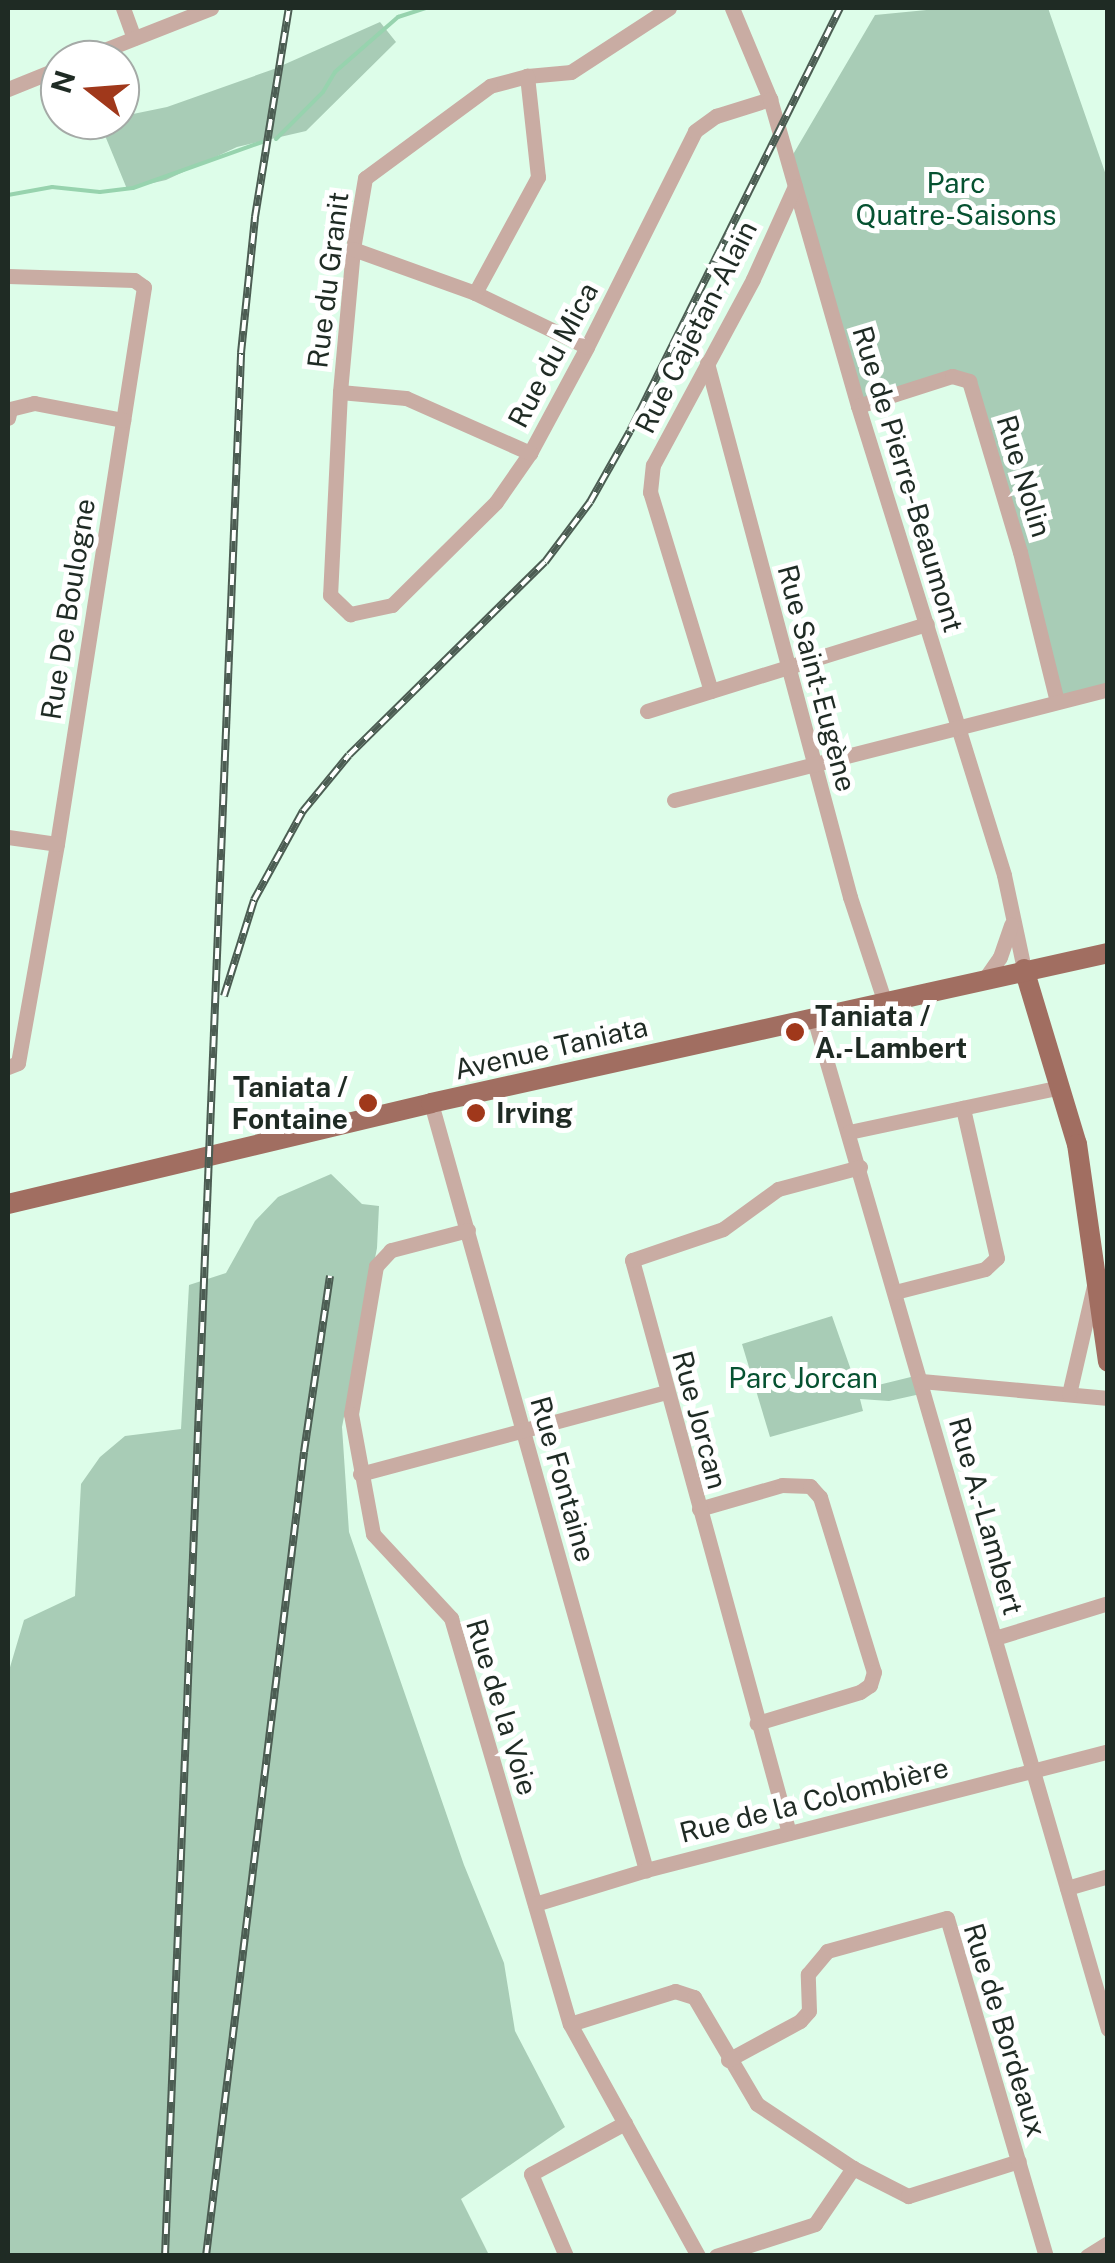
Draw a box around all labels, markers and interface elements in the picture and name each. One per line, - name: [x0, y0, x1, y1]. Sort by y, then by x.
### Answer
- north arrow: [40, 40, 140, 140]
- text: N: [44, 66, 82, 97]
- park label: Parc Quatre-Saisons: [855, 166, 1057, 232]
- street label: Rue du Granit: [300, 190, 356, 370]
- street label: Rue Cajetan-Alain: [628, 215, 764, 439]
- street label: Rue du Mica: [501, 277, 605, 433]
- street label: Rue de Pierre-Beaumont: [845, 322, 971, 636]
- street label: Rue Nolin: [990, 411, 1058, 541]
- street label: Rue De Boulogne: [34, 496, 102, 722]
- street label: Rue Saint-Eugène: [771, 561, 863, 795]
- place label: Taniata / A.-Lambert: [815, 999, 967, 1065]
- street label: Avenue Taniata: [451, 1009, 651, 1087]
- marker: Taniata / A.-Lambert: [784, 1021, 806, 1043]
- place label: Taniata / Fontaine: [231, 1070, 348, 1136]
- marker: Taniata / Fontaine: [357, 1092, 379, 1114]
- place label: Irving: [496, 1096, 573, 1130]
- marker: Irving: [465, 1102, 487, 1124]
- street label: Rue Jorcan: [665, 1347, 735, 1493]
- park label: Parc Jorcan: [728, 1361, 878, 1395]
- street label: Rue Fontaine: [523, 1392, 603, 1566]
- street label: Rue A.-Lambert: [942, 1413, 1030, 1619]
- street label: Rue de la Voie: [459, 1614, 545, 1800]
- street label: Rue de la Colombière: [676, 1750, 952, 1850]
- street label: Rue de Bordeaux: [956, 1919, 1054, 2141]

